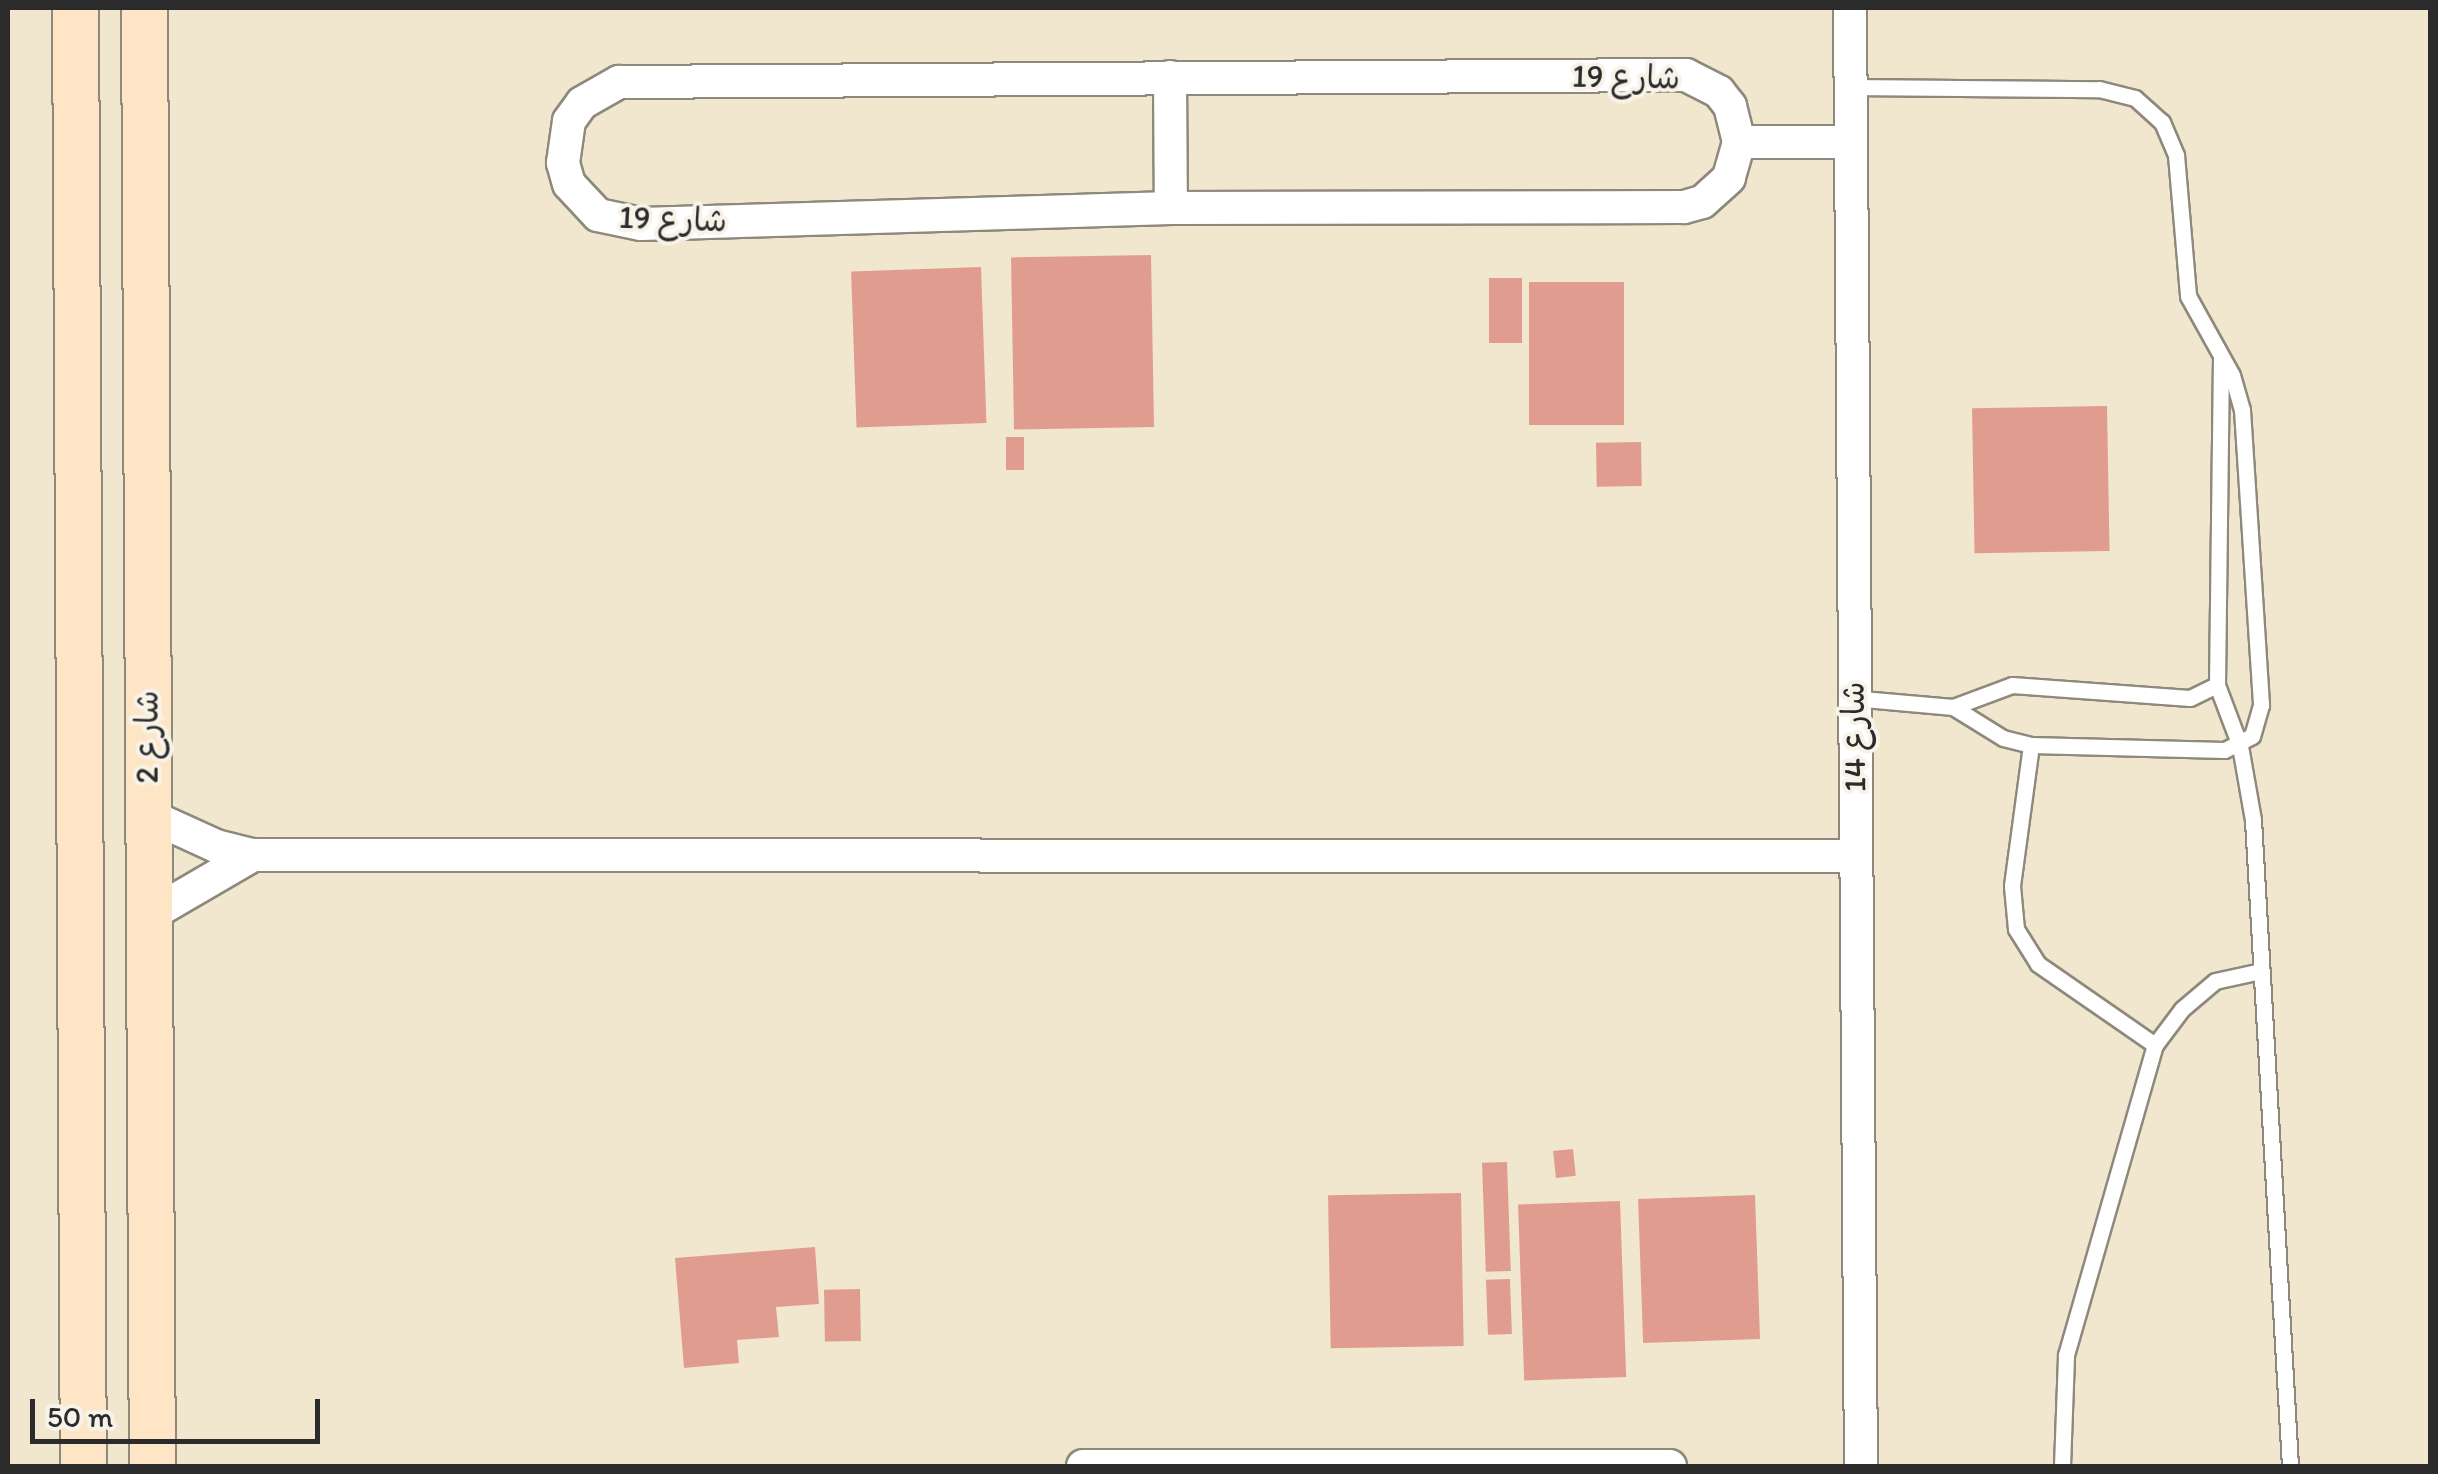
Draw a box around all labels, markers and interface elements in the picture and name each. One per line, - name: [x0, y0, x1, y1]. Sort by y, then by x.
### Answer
- street label: شارع 19: [1572, 57, 1680, 97]
- street label: شارع 19: [618, 198, 728, 240]
- street label: شارع 14: [1834, 681, 1874, 793]
- street label: شارع 2: [128, 690, 166, 784]
- scale bar: [35, 1379, 325, 1441]
- text: 50 m: [47, 1398, 113, 1435]

